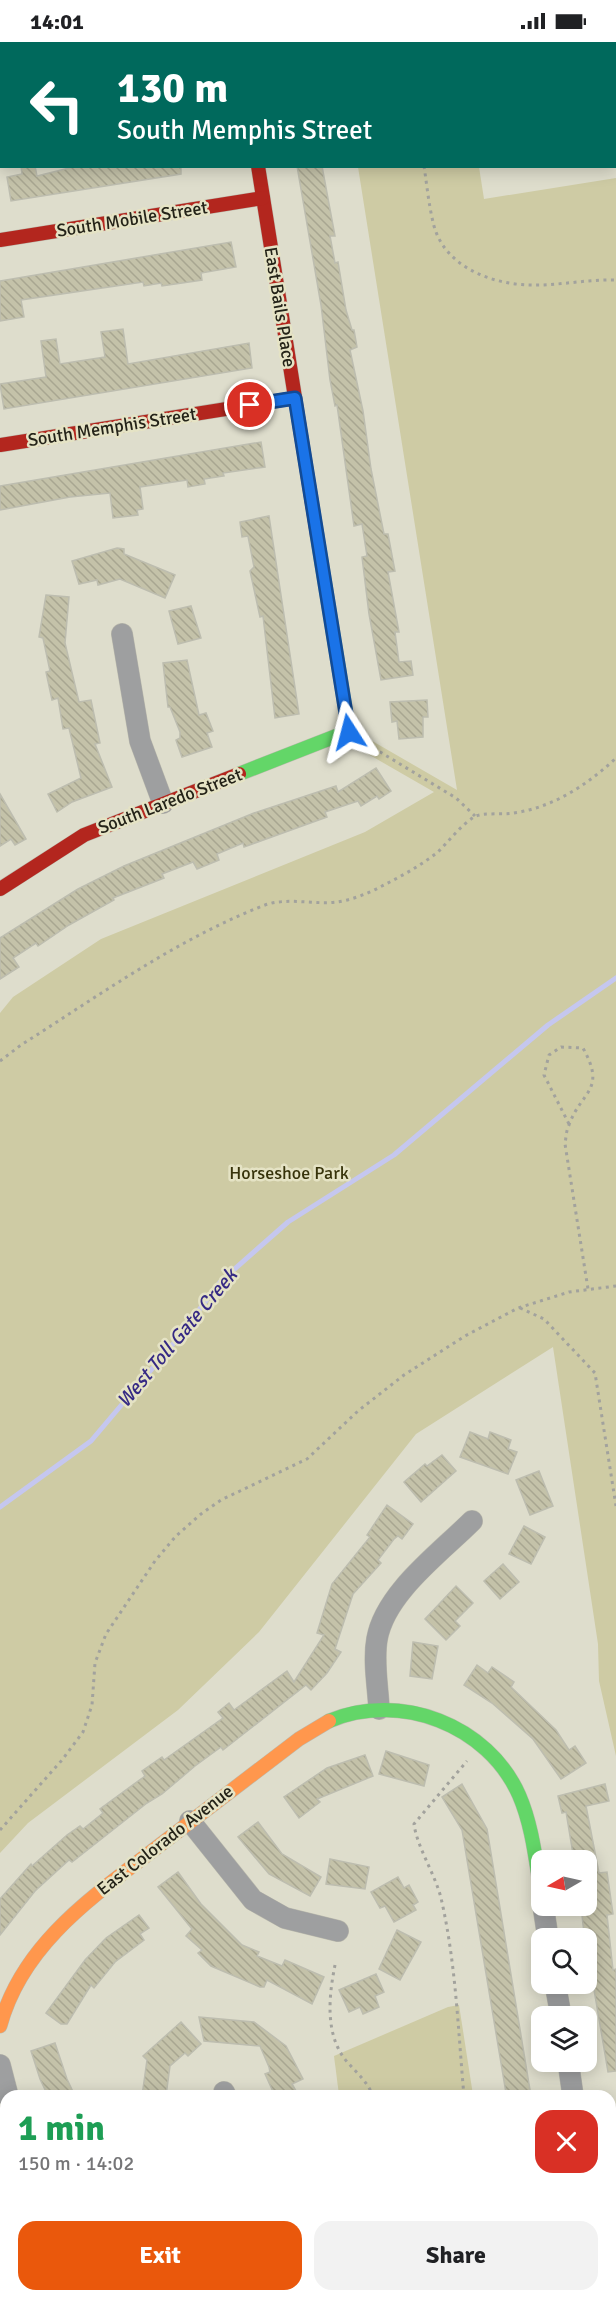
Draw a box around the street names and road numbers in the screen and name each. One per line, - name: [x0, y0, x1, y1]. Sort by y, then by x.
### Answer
- street label: South Mobile Street: [55, 196, 209, 242]
- street label: East Bails Place: [260, 245, 300, 369]
- street label: South Memphis Street: [26, 403, 198, 451]
- street label: South Laredo Street: [95, 763, 245, 839]
- street label: East Colorado Avenue: [93, 1780, 237, 1900]

